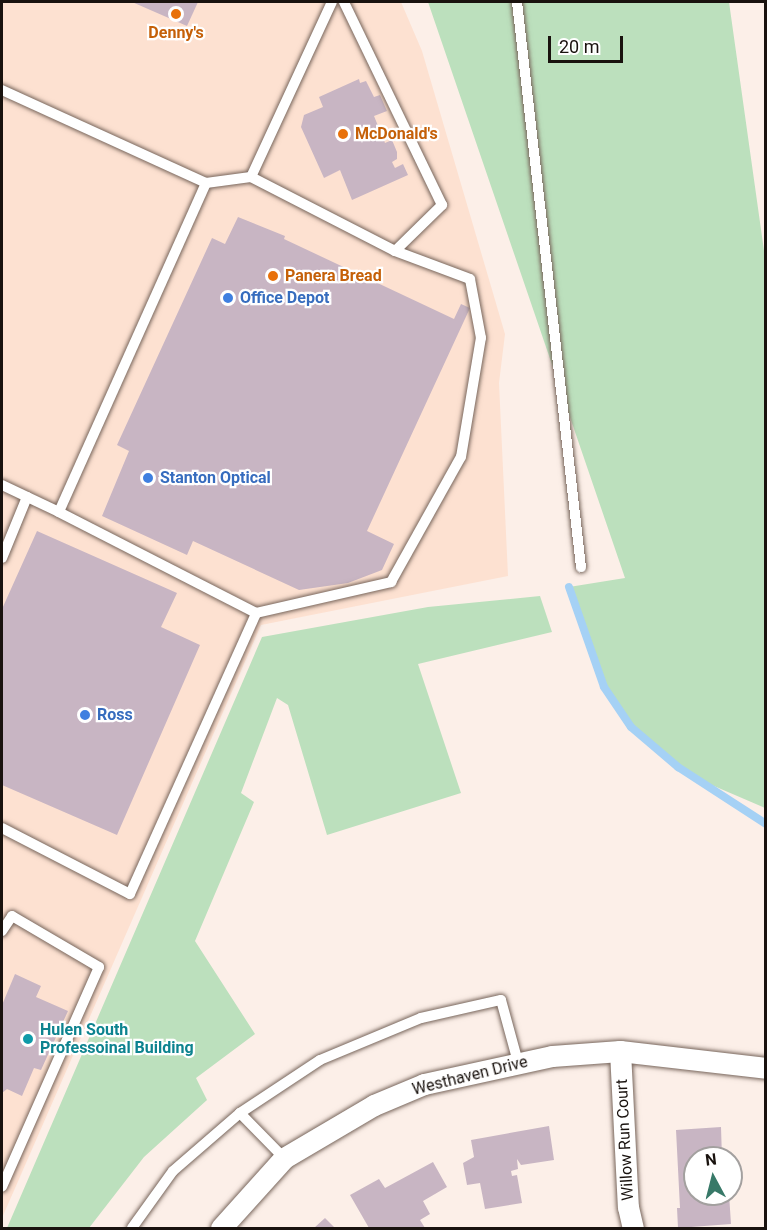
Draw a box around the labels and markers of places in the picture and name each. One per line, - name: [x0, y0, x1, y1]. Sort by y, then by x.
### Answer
- marker: Denny's: [169, 7, 183, 21]
- place label: Denny's: [148, 23, 204, 43]
- place label: McDonald's: [355, 124, 438, 144]
- marker: McDonald's: [336, 127, 350, 141]
- place label: Panera Bread: [285, 266, 382, 286]
- marker: Panera Bread: [266, 269, 280, 283]
- place label: Office Depot: [240, 288, 329, 308]
- marker: Office Depot: [221, 291, 235, 305]
- place label: Stanton Optical: [160, 468, 271, 488]
- marker: Stanton Optical: [141, 471, 155, 485]
- place label: Ross: [97, 705, 133, 725]
- marker: Ross: [78, 708, 92, 722]
- place label: Hulen South Professoinal Building: [40, 1020, 194, 1058]
- marker: Hulen South Professoinal Building: [21, 1032, 35, 1046]

